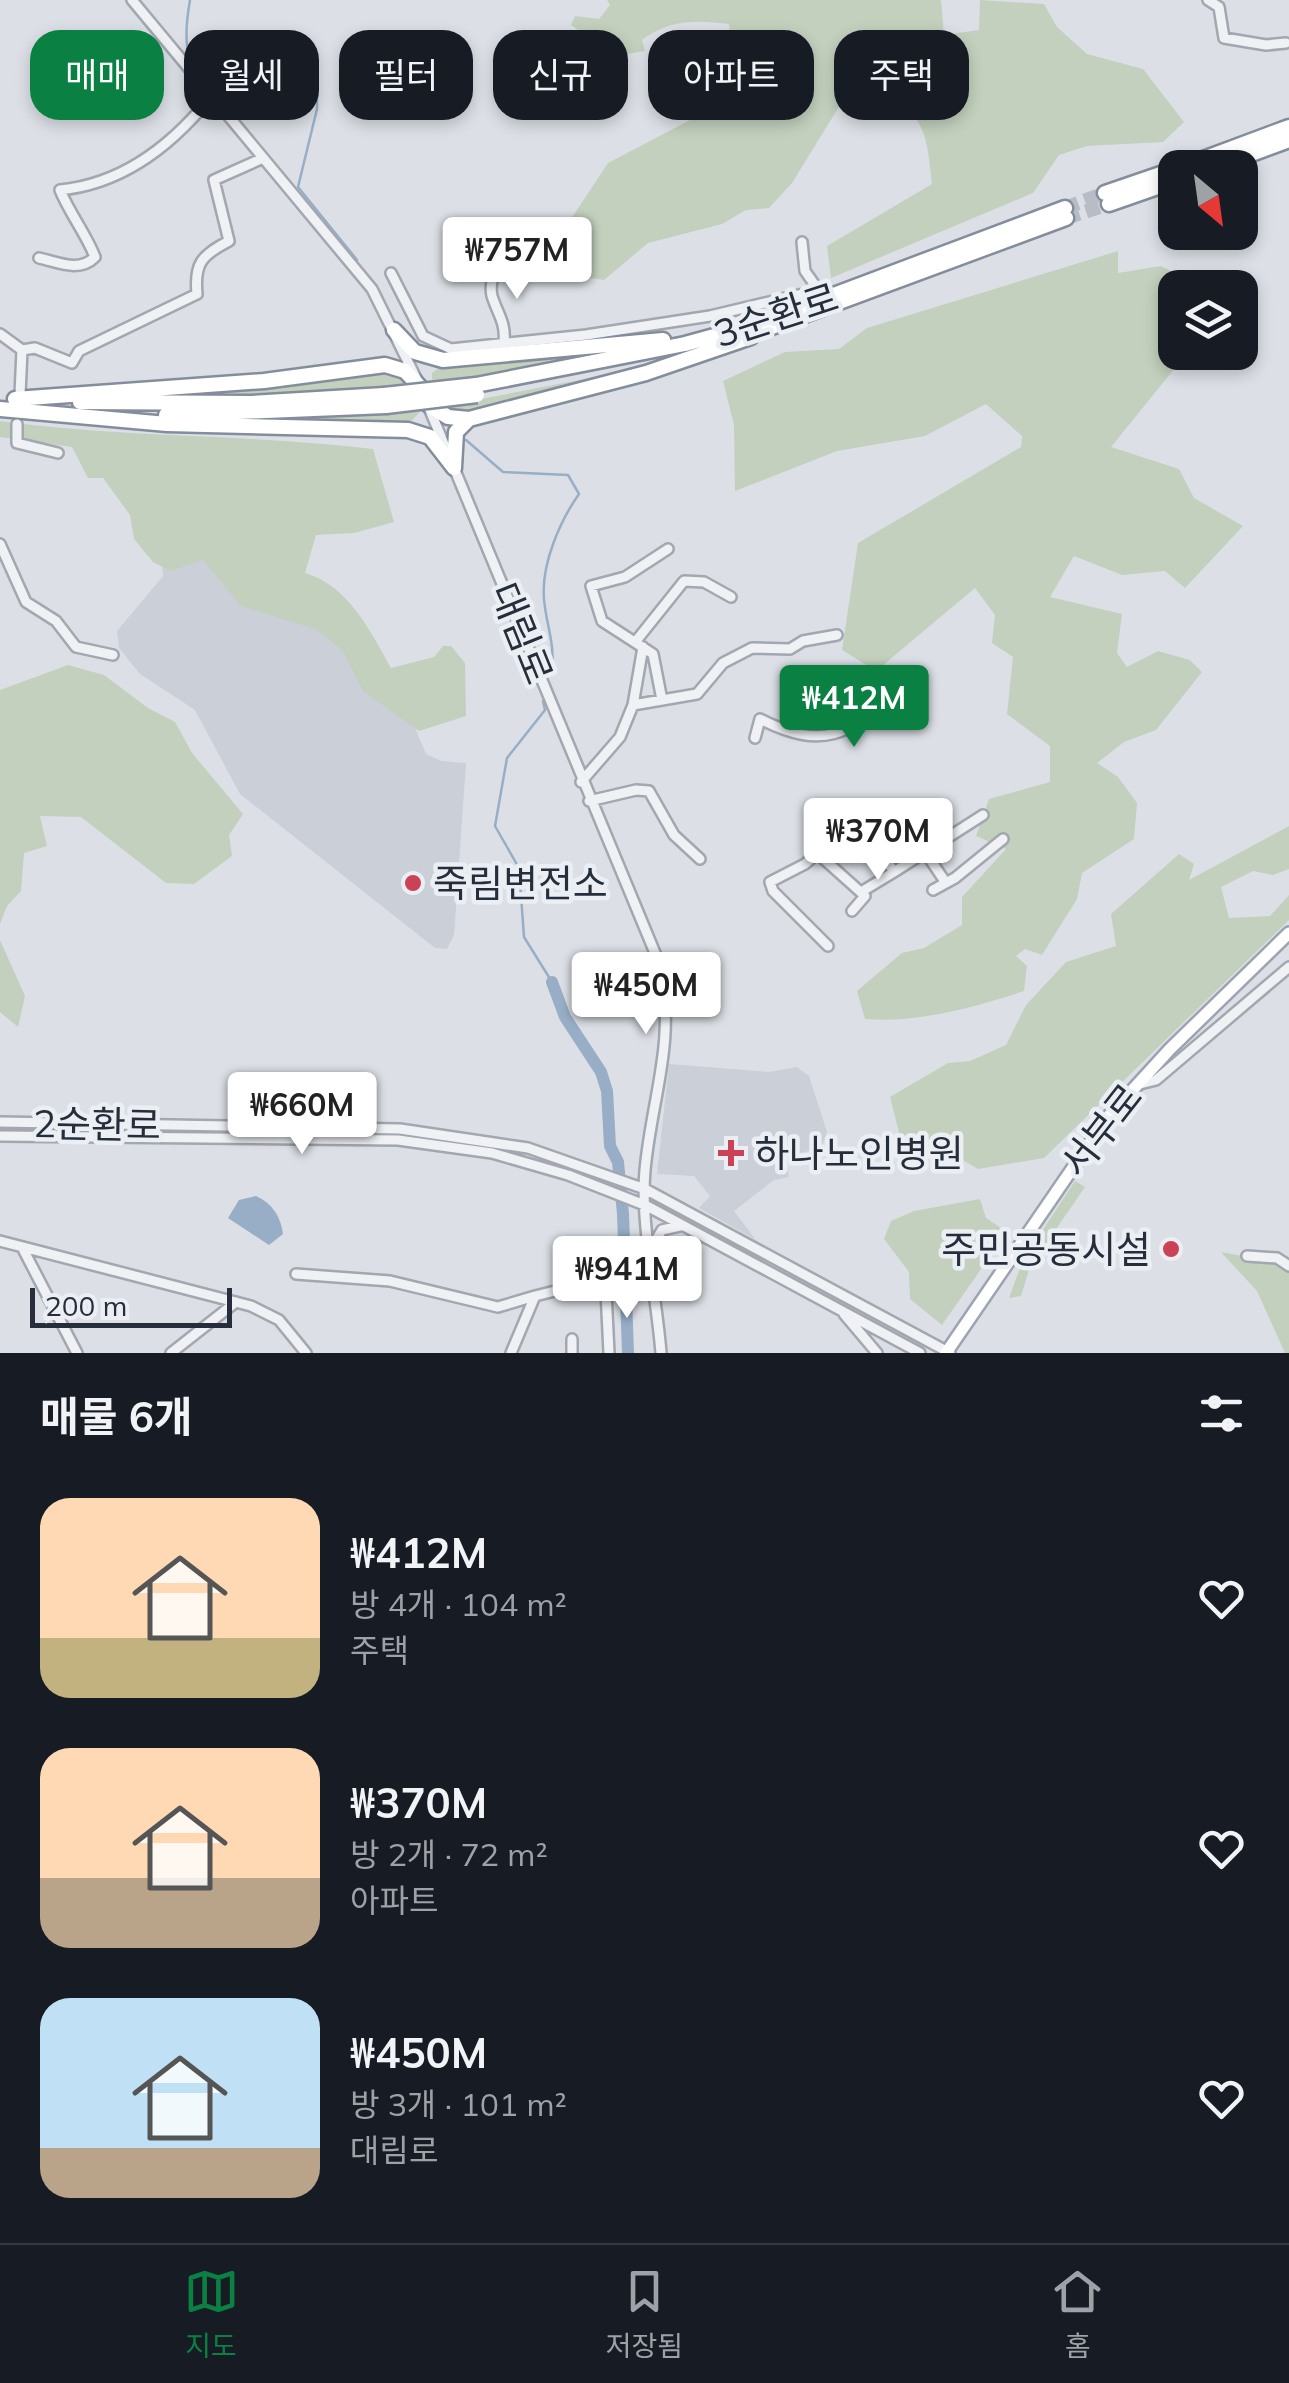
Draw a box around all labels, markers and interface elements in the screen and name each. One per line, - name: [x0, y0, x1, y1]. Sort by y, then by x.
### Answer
- chip: 매매: [30, 30, 164, 120]
- chip: 월세: [184, 30, 319, 120]
- chip: 필터: [339, 30, 473, 120]
- chip: 신규: [493, 30, 628, 120]
- chip: 아파트: [648, 30, 814, 120]
- chip: 주택: [834, 30, 969, 120]
- north arrow: [1158, 150, 1258, 250]
- map controls: [1158, 150, 1258, 370]
- pin: ₩757M: [447, 217, 587, 302]
- text: ₩757M: [465, 229, 569, 269]
- button: layers: [1158, 270, 1258, 370]
- street label: 3순환로: [708, 272, 844, 358]
- street label: 대림로: [480, 575, 564, 691]
- pin: ₩412M: [784, 665, 924, 750]
- text: ₩412M: [802, 677, 906, 717]
- pin: ₩370M: [808, 798, 948, 883]
- text: ₩370M: [826, 810, 930, 850]
- place label: 죽림변전소: [433, 859, 608, 907]
- marker: 죽림변전소: [402, 872, 424, 894]
- pin: ₩450M: [576, 952, 716, 1037]
- text: ₩450M: [594, 964, 698, 1004]
- pin: ₩660M: [232, 1072, 372, 1157]
- street label: 서부로: [1050, 1074, 1152, 1186]
- text: ₩660M: [250, 1084, 354, 1124]
- street label: 2순환로: [33, 1099, 161, 1149]
- place label: 하나노인병원: [754, 1129, 964, 1177]
- marker: 하나노인병원: [718, 1140, 744, 1166]
- place label: 주민공동시설: [941, 1225, 1151, 1273]
- pin: ₩941M: [557, 1236, 697, 1321]
- marker: 주민공동시설: [1160, 1238, 1182, 1260]
- text: ₩941M: [575, 1248, 679, 1288]
- scale bar: [30, 1283, 232, 1328]
- text: 200 m: [45, 1288, 127, 1323]
- icon: filters: [1194, 1386, 1249, 1441]
- text: 매물 6개: [40, 1390, 193, 1443]
- text: ₩412M: [350, 1526, 487, 1579]
- icon: home: [120, 1538, 240, 1658]
- icon: heart: [1194, 1571, 1249, 1626]
- text: 방 4개 · 104 m²: [350, 1584, 567, 1624]
- text: 주택: [350, 1630, 409, 1670]
- text: ₩370M: [350, 1776, 487, 1829]
- icon: home: [120, 1788, 240, 1908]
- icon: heart: [1194, 1821, 1249, 1876]
- text: 방 2개 · 72 m²: [350, 1834, 548, 1874]
- text: 아파트: [350, 1880, 438, 1920]
- text: ₩450M: [350, 2026, 487, 2079]
- icon: home: [120, 2038, 240, 2158]
- icon: heart: [1194, 2071, 1249, 2126]
- text: 방 3개 · 101 m²: [350, 2084, 567, 2124]
- text: 대림로: [350, 2130, 438, 2170]
- tab: 지도: [184, 2264, 239, 2364]
- tab: 저장됨: [606, 2264, 683, 2364]
- tab: 홈: [1050, 2264, 1105, 2364]

